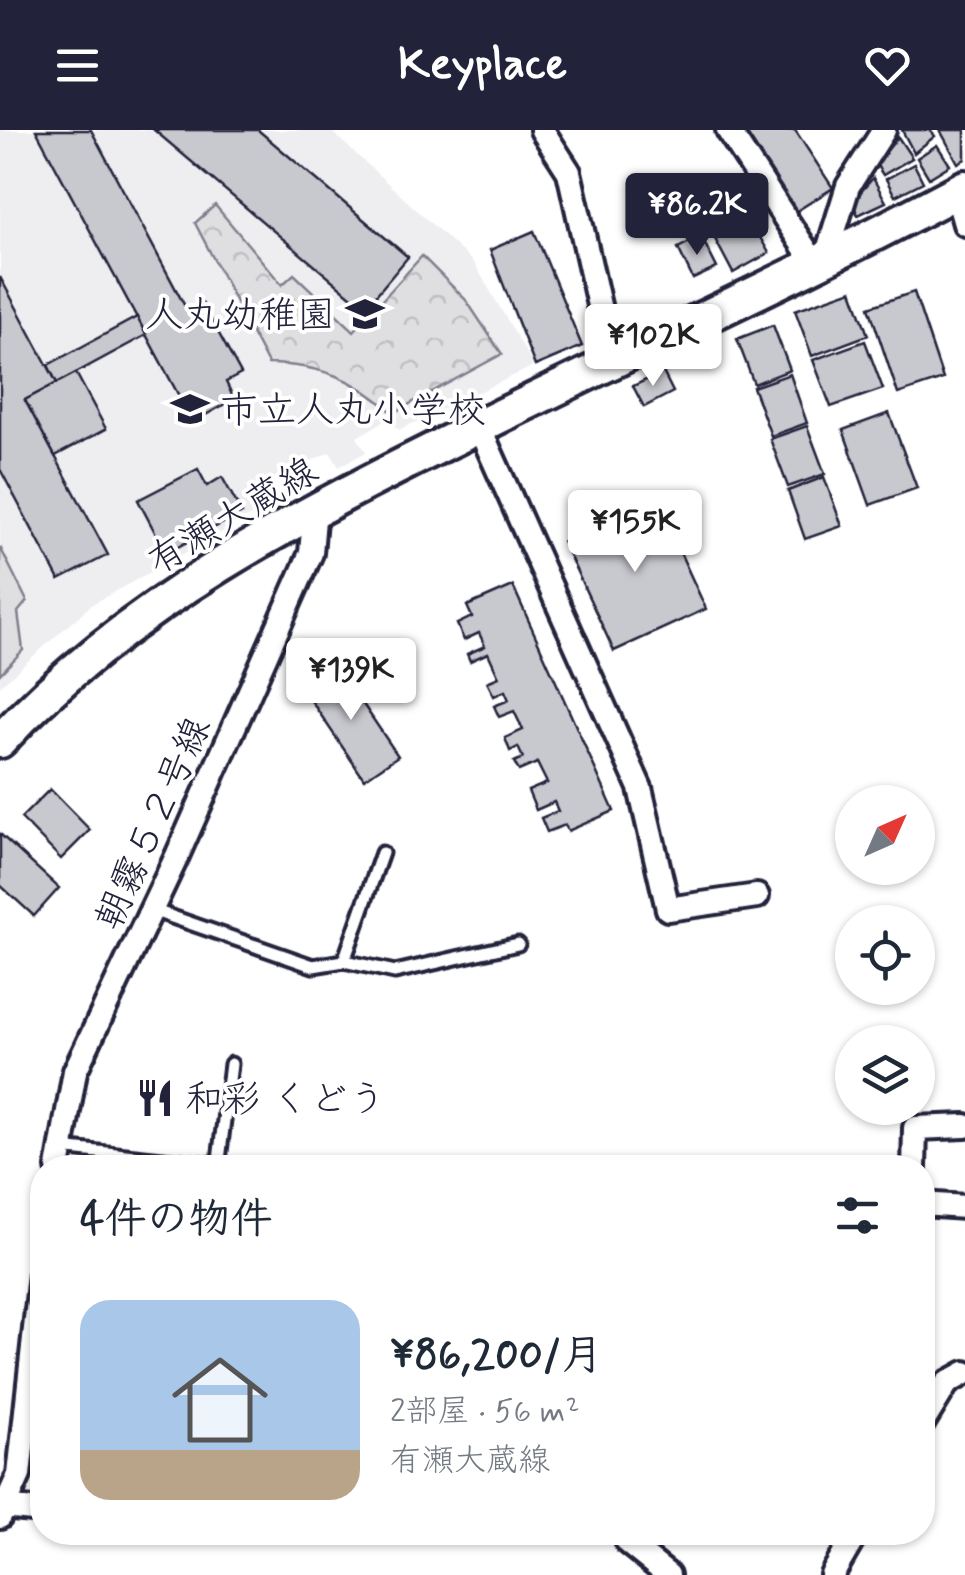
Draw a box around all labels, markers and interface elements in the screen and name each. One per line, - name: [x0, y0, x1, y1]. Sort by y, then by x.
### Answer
- text: Keyplace: [398, 36, 567, 95]
- icon: menu: [50, 38, 105, 93]
- icon: heart: [860, 38, 915, 93]
- pin: ¥86.2K: [616, 173, 778, 258]
- text: ¥86.2K: [647, 184, 747, 226]
- place label: 人丸幼稚園: [145, 292, 335, 341]
- school or university icon: 人丸幼稚園: [344, 293, 386, 335]
- pin: ¥102K: [583, 304, 723, 389]
- text: ¥102K: [607, 315, 699, 357]
- place label: 市立人丸小学校: [220, 387, 486, 436]
- school or university icon: 市立人丸小学校: [169, 388, 211, 430]
- street label: 有瀬大蔵線: [139, 447, 327, 587]
- pin: ¥155K: [565, 490, 705, 575]
- text: ¥155K: [590, 501, 680, 543]
- pin: ¥139K: [281, 638, 421, 723]
- text: ¥139K: [308, 649, 394, 691]
- street label: 朝霧５２号線: [86, 710, 223, 938]
- north arrow: [835, 785, 935, 885]
- map controls: [835, 785, 935, 1125]
- button: locate: [835, 905, 935, 1005]
- button: layers: [835, 1025, 935, 1125]
- place label: 和彩 くどう: [185, 1076, 386, 1125]
- restaurant icon: 和彩 くどう: [134, 1077, 176, 1119]
- icon: filters: [830, 1188, 885, 1243]
- text: 4件の物件: [80, 1193, 272, 1248]
- text: ¥86,200/月: [390, 1329, 603, 1384]
- icon: home: [160, 1340, 280, 1460]
- text: 2部屋 · 56 m²: [390, 1391, 579, 1433]
- text: 有瀬大蔵線: [390, 1440, 550, 1482]

